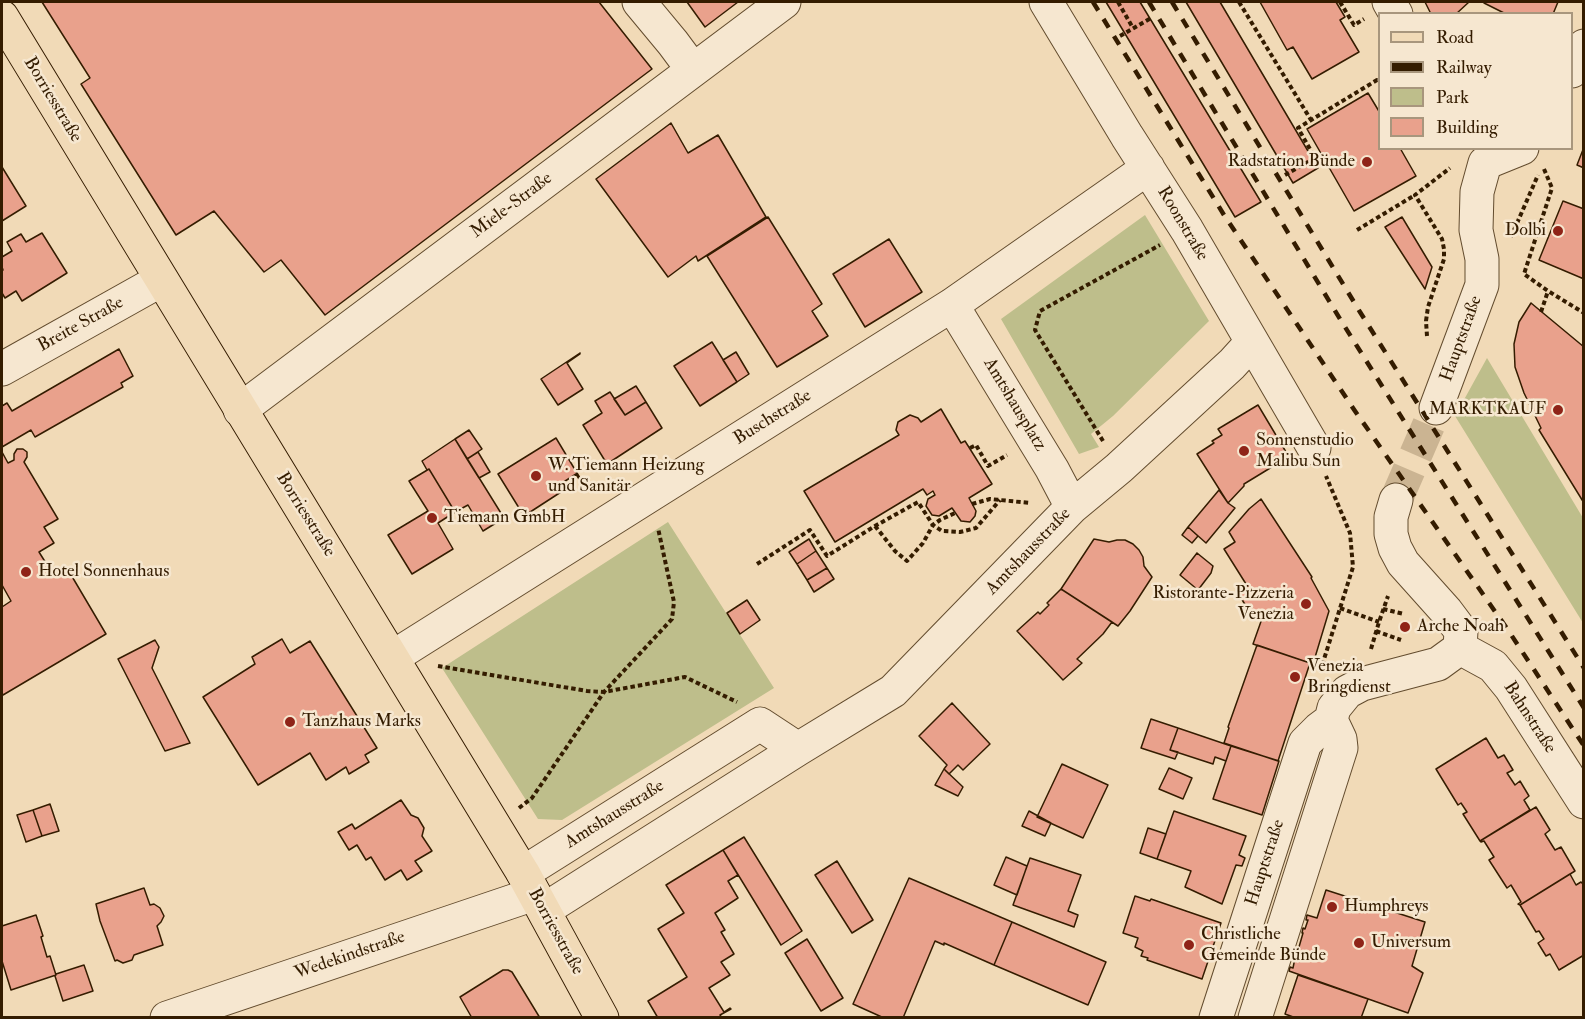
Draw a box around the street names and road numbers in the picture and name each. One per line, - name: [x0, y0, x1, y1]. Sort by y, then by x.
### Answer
- street label: Borriesstraße: [18, 53, 86, 147]
- street label: Miele-Straße: [467, 168, 557, 244]
- street label: Roonstraße: [1151, 183, 1213, 265]
- street label: Breite Straße: [34, 293, 128, 357]
- street label: Hauptstraße: [1437, 293, 1487, 385]
- street label: Amtshausplatz: [978, 354, 1050, 456]
- street label: Buschstraße: [730, 386, 816, 450]
- street label: Borriesstraße: [271, 469, 339, 561]
- street label: Amtshausstraße: [982, 504, 1076, 600]
- street label: Bahnstraße: [1498, 678, 1560, 758]
- street label: Amtshausstraße: [561, 776, 669, 854]
- street label: Hauptstraße: [1242, 817, 1290, 909]
- street label: Borriesstraße: [522, 885, 588, 979]
- street label: Wedekindstraße: [292, 927, 408, 985]

